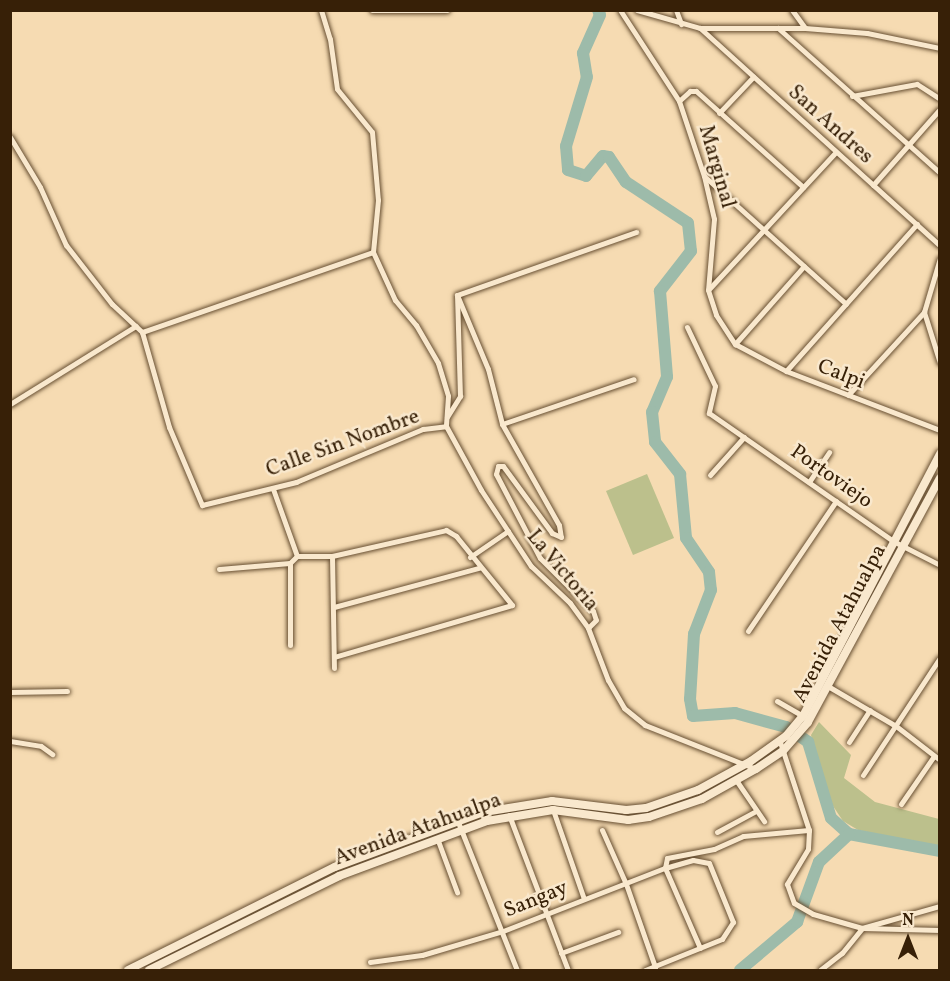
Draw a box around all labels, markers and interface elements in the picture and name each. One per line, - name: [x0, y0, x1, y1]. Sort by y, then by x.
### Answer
- street label: San Andres: [782, 80, 878, 170]
- street label: Marginal: [692, 123, 740, 211]
- street label: Calpi: [814, 354, 868, 396]
- street label: Calle Sin Nombre: [263, 405, 423, 483]
- street label: Portoviejo: [785, 440, 877, 514]
- street label: La Victoria: [520, 525, 604, 617]
- street label: Avenida Atahualpa: [788, 541, 892, 707]
- street label: Avenida Atahualpa: [331, 788, 505, 872]
- street label: Sangay: [500, 876, 572, 924]
- north arrow: [878, 909, 938, 969]
- text: N: [902, 910, 914, 932]

